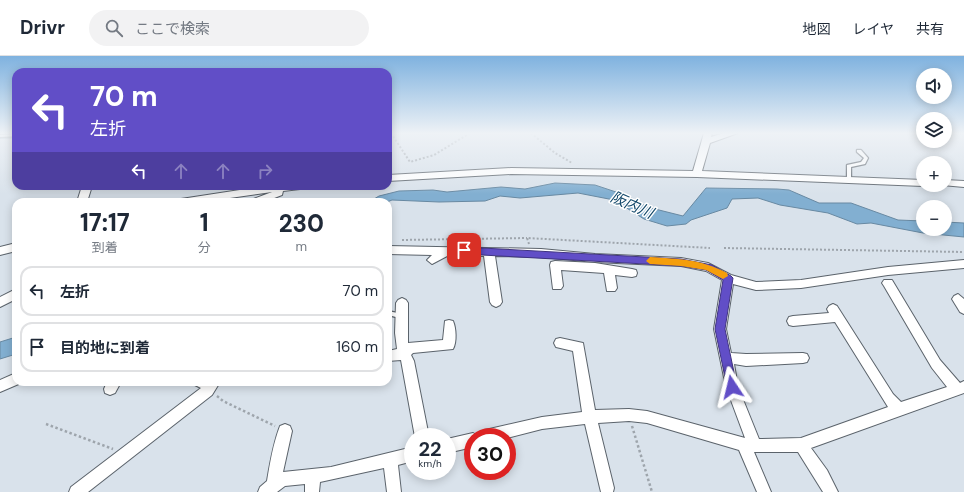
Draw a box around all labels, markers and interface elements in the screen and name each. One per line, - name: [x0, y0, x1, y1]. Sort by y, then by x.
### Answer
- search box: [89, 10, 369, 46]
- text: Drivr: [20, 15, 65, 40]
- icon: search: [103, 17, 125, 39]
- text: ここで検索: [135, 19, 210, 39]
- text: 地図: [802, 20, 830, 38]
- text: レイヤ: [852, 20, 894, 38]
- text: 共有: [916, 20, 944, 38]
- map controls: [916, 68, 952, 236]
- button: sound: [916, 68, 952, 104]
- text: 70 m: [90, 78, 158, 115]
- icon: left: [24, 84, 76, 136]
- button: layers: [916, 112, 952, 148]
- text: 左折: [90, 117, 126, 141]
- button: +: [916, 156, 952, 192]
- icon: left: [128, 160, 150, 182]
- icon: ahead: [170, 160, 192, 182]
- icon: ahead: [212, 160, 234, 182]
- icon: right: [254, 160, 276, 182]
- water label: 阪内川: [607, 187, 658, 224]
- button: −: [916, 200, 952, 236]
- text: 17:17: [80, 207, 130, 238]
- text: 1: [200, 207, 209, 238]
- text: 230: [279, 208, 324, 239]
- pin: [447, 233, 481, 267]
- text: m: [296, 238, 307, 255]
- text: 到着: [92, 239, 118, 256]
- text: 分: [198, 239, 211, 256]
- icon: arrive: [453, 239, 475, 261]
- icon: left: [26, 280, 48, 302]
- text: 70 m: [343, 281, 378, 301]
- text: 左折: [60, 282, 90, 302]
- icon: arrive: [26, 336, 48, 358]
- text: 160 m: [336, 337, 378, 357]
- text: 目的地に到着: [60, 338, 150, 358]
- position arrow: [711, 366, 753, 408]
- speed limit sign: 30: [464, 428, 516, 480]
- text: 22: [418, 436, 442, 462]
- text: km/h: [418, 457, 442, 470]

